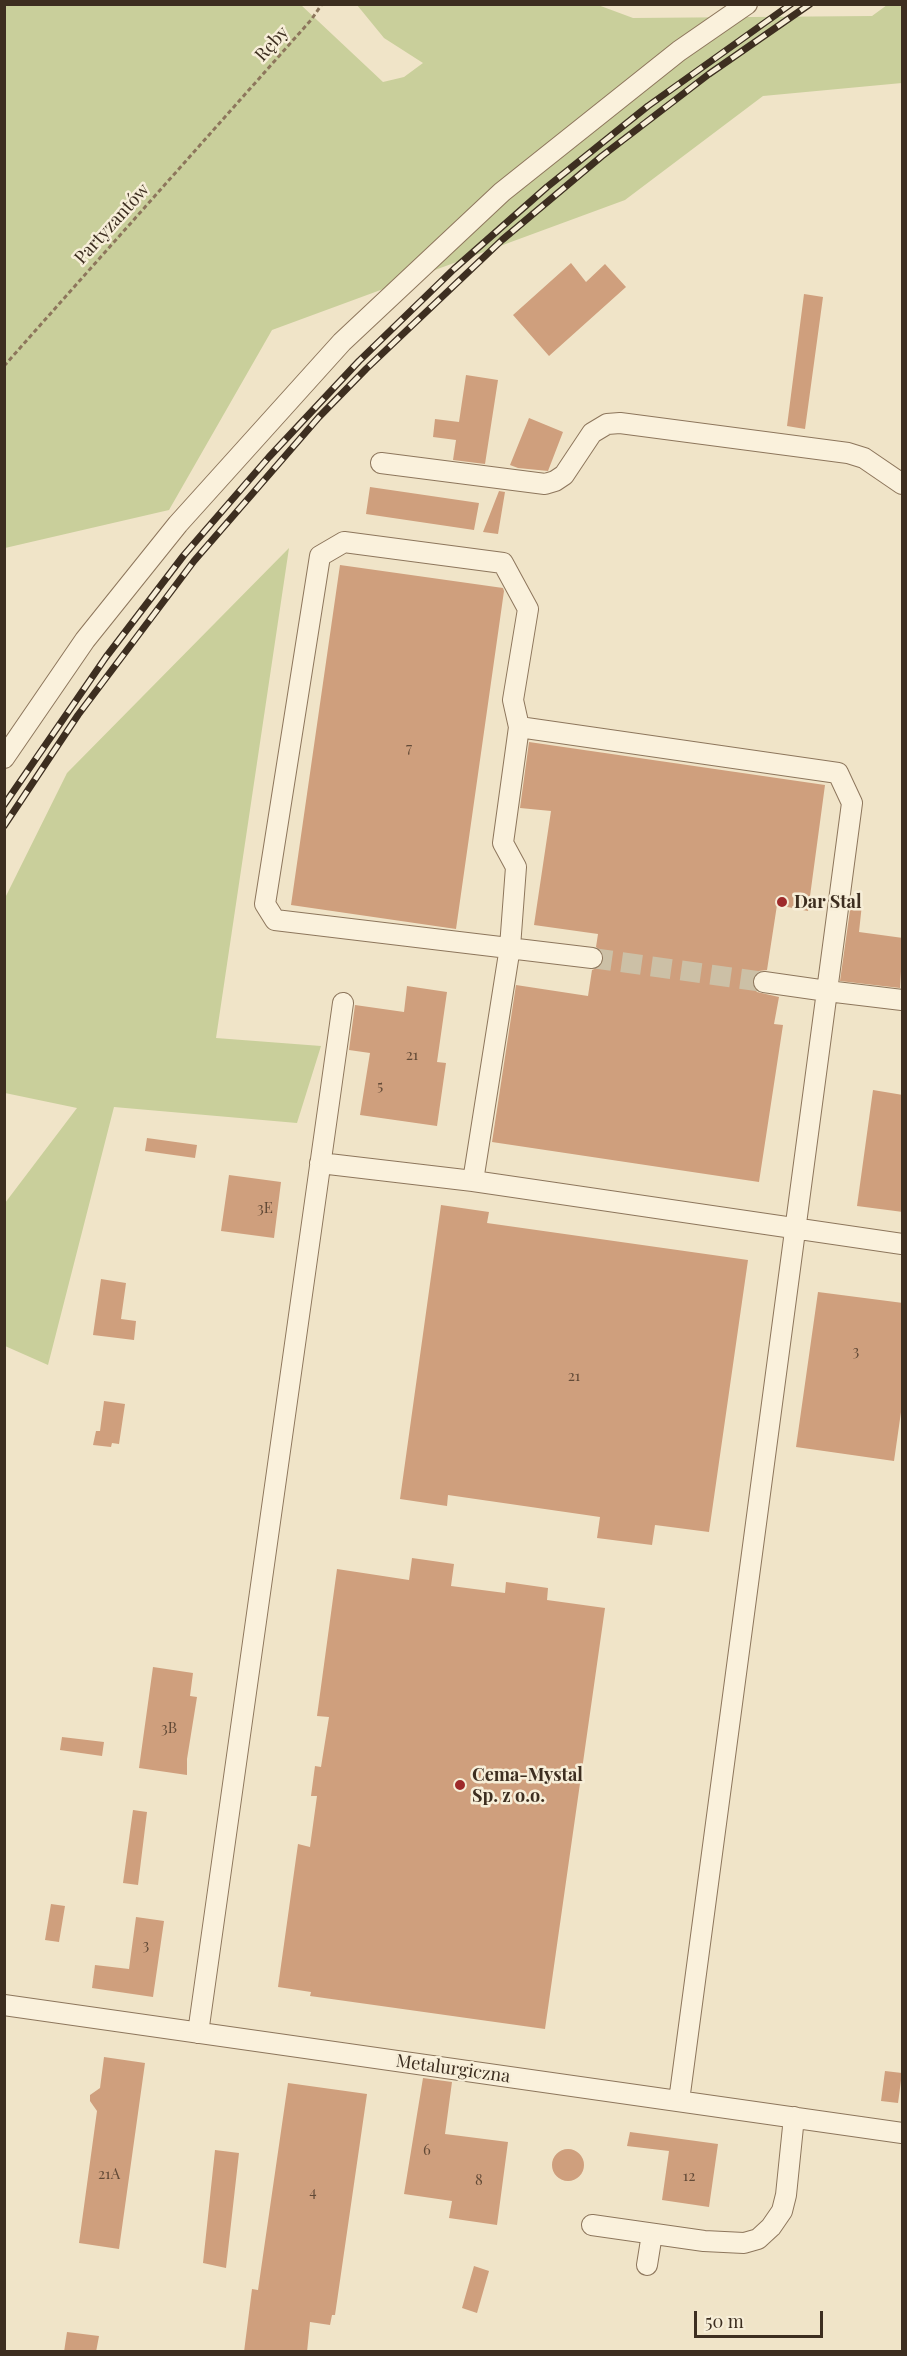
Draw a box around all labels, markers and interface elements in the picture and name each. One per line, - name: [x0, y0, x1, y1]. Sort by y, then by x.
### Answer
- street label: Ręby: [251, 22, 293, 66]
- street label: Partyzantów: [70, 179, 154, 269]
- house number: 7: [406, 739, 412, 757]
- place label: Dar Stal: [794, 891, 862, 913]
- marker: Dar Stal: [775, 895, 789, 909]
- house number: 21: [406, 1046, 418, 1064]
- house number: 5: [377, 1077, 383, 1095]
- house number: 3E: [257, 1199, 273, 1217]
- house number: 3: [853, 1342, 859, 1360]
- house number: 21: [568, 1367, 580, 1385]
- house number: 3B: [161, 1719, 177, 1737]
- place label: Cema-Mystal Sp. z o.o.: [472, 1764, 583, 1806]
- marker: Cema-Mystal Sp. z o.o.: [453, 1778, 467, 1792]
- house number: 3: [143, 1936, 149, 1954]
- street label: Metalurgiczna: [394, 2050, 512, 2088]
- house number: 6: [423, 2141, 431, 2159]
- house number: 21A: [98, 2165, 120, 2183]
- house number: 12: [683, 2167, 695, 2185]
- house number: 8: [475, 2171, 483, 2189]
- house number: 4: [309, 2183, 317, 2201]
- scale bar: [697, 2299, 826, 2337]
- text: 50 m: [705, 2309, 744, 2333]

